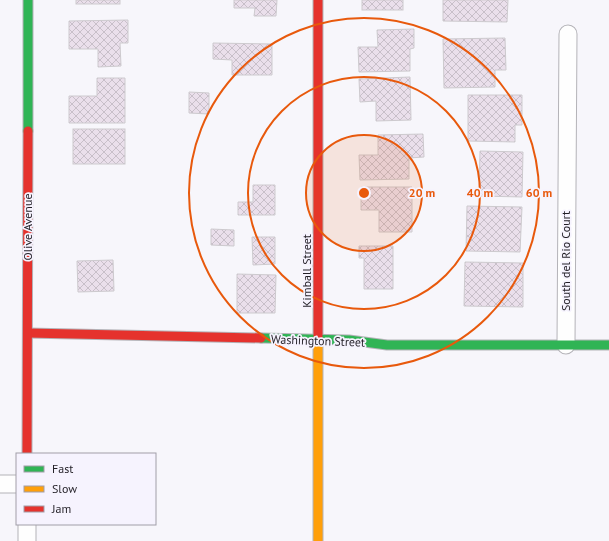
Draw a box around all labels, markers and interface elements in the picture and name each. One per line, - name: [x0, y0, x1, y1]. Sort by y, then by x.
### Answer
- text: 20 m: [409, 185, 435, 200]
- text: 40 m: [467, 185, 493, 200]
- text: 60 m: [526, 185, 552, 200]
- centre of rings: [357, 186, 371, 200]
- street label: Olive Avenue: [20, 194, 35, 260]
- street label: South del Rio Court: [558, 211, 573, 311]
- street label: Kimball Street: [299, 234, 314, 308]
- street label: Washington Street: [271, 331, 365, 350]
- legend: [16, 453, 156, 525]
- text: Fast: [52, 461, 73, 476]
- text: Slow: [52, 481, 77, 496]
- text: Jam: [51, 501, 71, 516]

